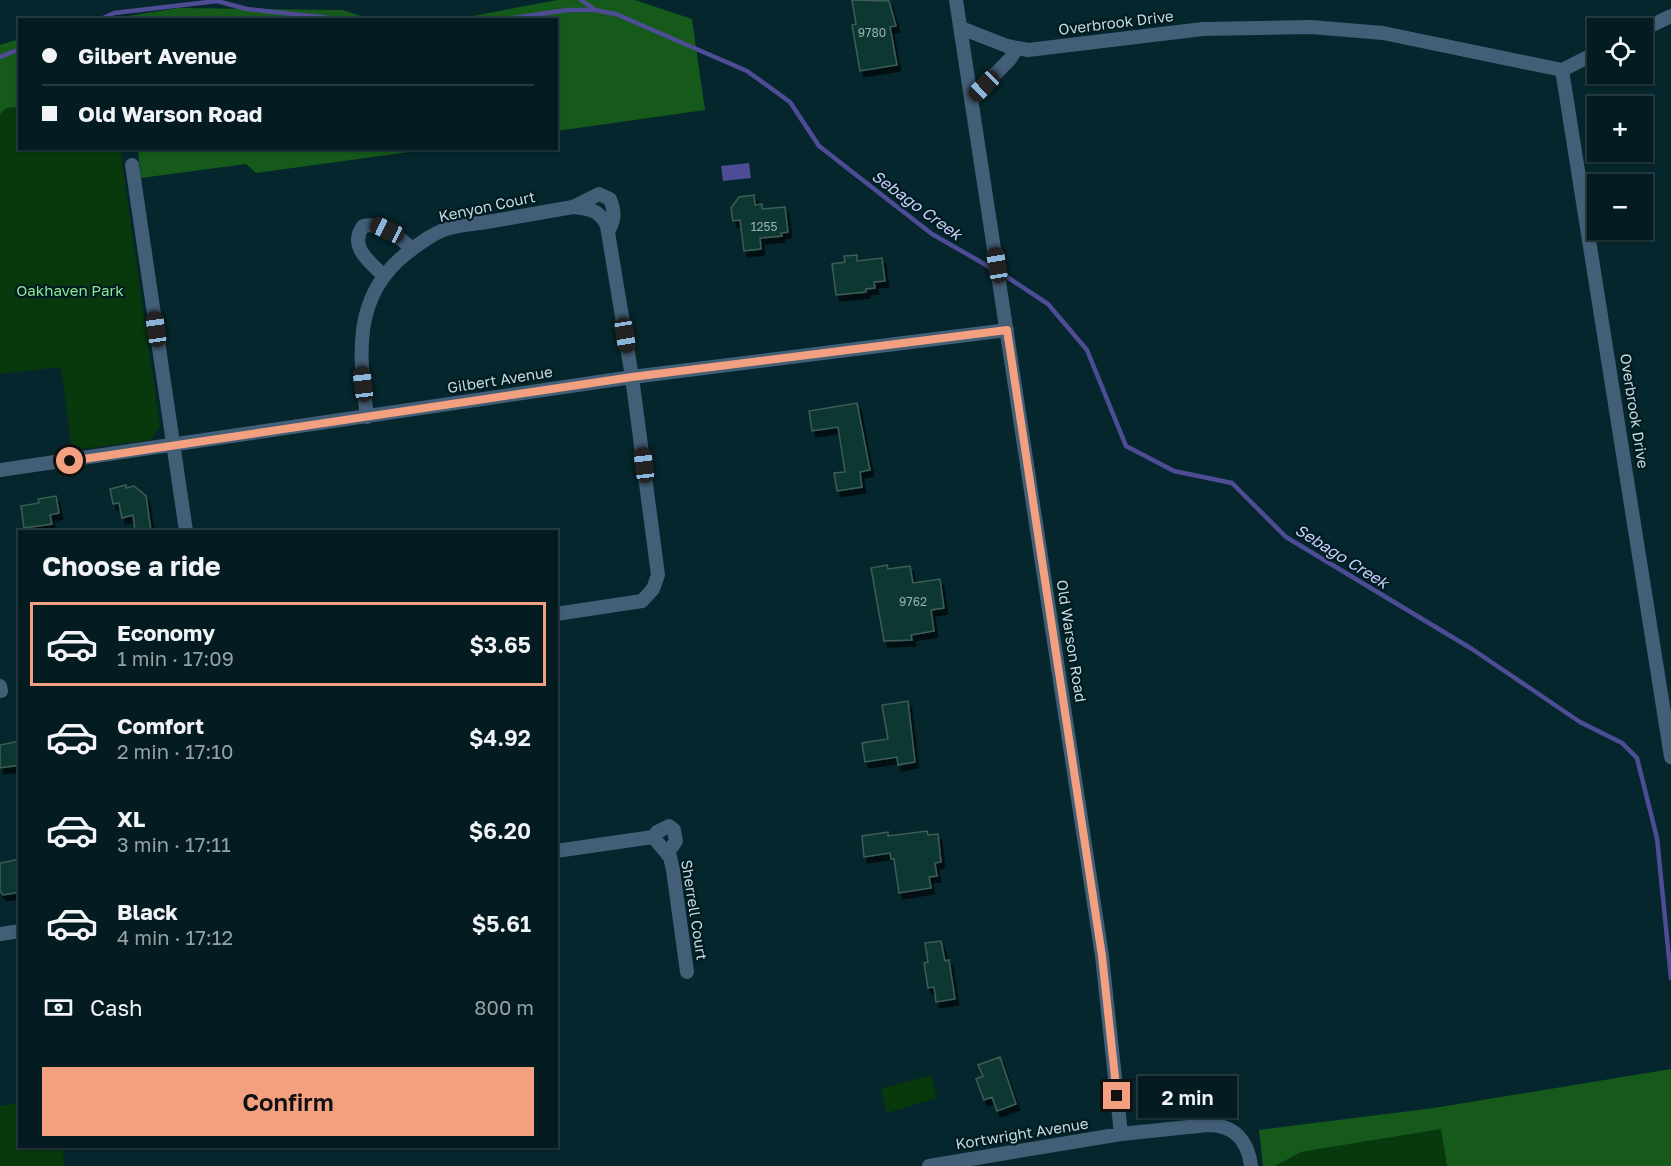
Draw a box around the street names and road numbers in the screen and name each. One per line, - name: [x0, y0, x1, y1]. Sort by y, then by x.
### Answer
- street label: Overbrook Drive: [1057, 6, 1175, 38]
- street label: Kenyon Court: [437, 187, 537, 225]
- street label: Overbrook Drive: [1617, 352, 1653, 470]
- street label: Gilbert Avenue: [446, 362, 554, 396]
- street label: Old Warson Road: [1053, 578, 1091, 703]
- street label: Sherrell Court: [678, 858, 712, 961]
- street label: Kortwright Avenue: [954, 1114, 1090, 1152]

